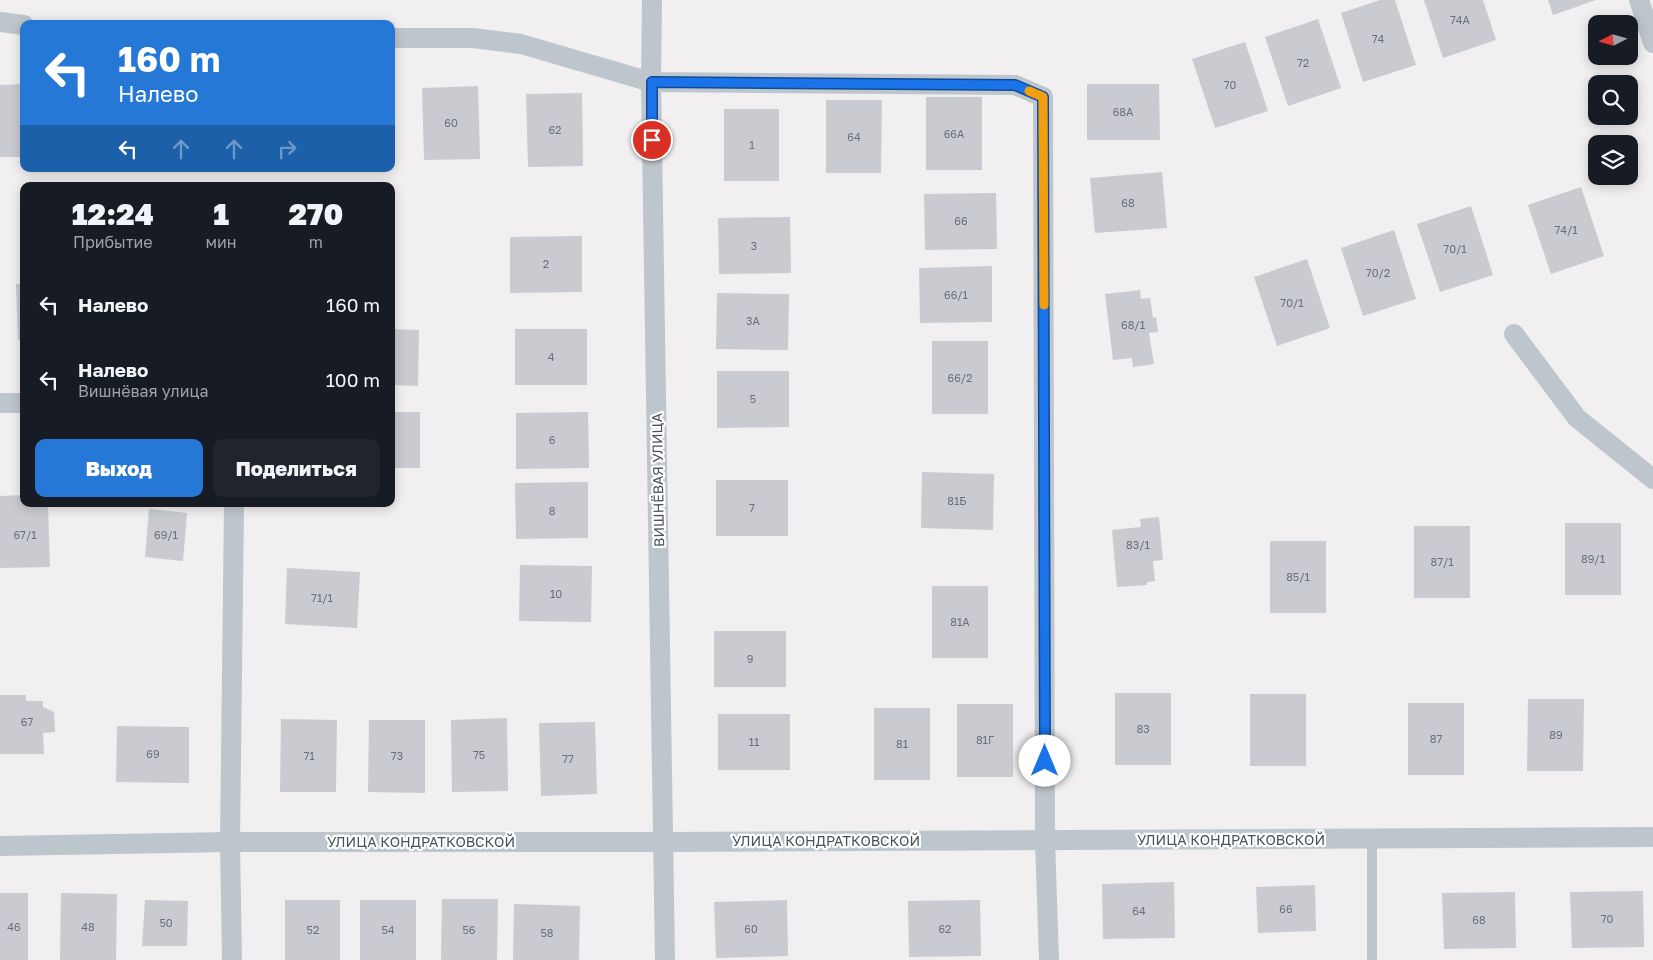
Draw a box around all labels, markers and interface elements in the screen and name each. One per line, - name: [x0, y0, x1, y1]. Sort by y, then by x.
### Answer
- house number: 74А: [1450, 13, 1471, 26]
- north arrow: [1588, 15, 1638, 65]
- map controls: [1588, 15, 1638, 185]
- house number: 74: [1372, 32, 1385, 45]
- text: 160 m: [118, 38, 220, 80]
- icon: left: [35, 40, 100, 105]
- house number: 72: [1297, 56, 1309, 69]
- button: search: [1588, 75, 1638, 125]
- house number: 70: [1224, 78, 1237, 91]
- text: Налево: [118, 80, 198, 107]
- house number: 68А: [1113, 105, 1134, 118]
- house number: 60: [444, 116, 458, 129]
- pin: [631, 119, 673, 161]
- house number: 62: [548, 123, 562, 136]
- icon: arrive: [638, 126, 666, 154]
- house number: 66А: [944, 127, 965, 140]
- house number: 64: [847, 130, 861, 143]
- icon: left: [114, 135, 142, 163]
- icon: ahead: [167, 135, 195, 163]
- icon: ahead: [220, 135, 248, 163]
- icon: right: [273, 135, 301, 163]
- button: layers: [1588, 135, 1638, 185]
- house number: 1: [749, 138, 755, 151]
- text: 12:24: [72, 196, 154, 232]
- text: 1: [213, 196, 229, 232]
- text: 270: [288, 196, 343, 232]
- house number: 68: [1121, 196, 1135, 209]
- house number: 66: [954, 214, 968, 227]
- house number: 74/1: [1554, 223, 1578, 236]
- text: Прибытие: [73, 232, 153, 252]
- text: мин: [206, 232, 237, 252]
- text: m: [309, 232, 323, 252]
- house number: 3: [751, 239, 757, 252]
- house number: 70/1: [1443, 242, 1467, 255]
- house number: 2: [543, 257, 549, 270]
- house number: 70/2: [1366, 266, 1390, 279]
- house number: 66/1: [944, 288, 968, 301]
- icon: left: [35, 291, 63, 319]
- text: Налево: [78, 293, 148, 316]
- text: 160 m: [326, 293, 380, 316]
- house number: 70/1: [1280, 296, 1304, 309]
- house number: 3А: [746, 314, 761, 327]
- house number: 68/1: [1121, 318, 1145, 331]
- house number: 4: [548, 350, 555, 363]
- text: Налево: [78, 358, 148, 381]
- icon: left: [35, 366, 63, 394]
- text: 100 m: [326, 368, 380, 391]
- house number: 66/2: [948, 371, 972, 384]
- text: Вишнёвая улица: [78, 381, 209, 401]
- house number: 5: [750, 392, 756, 405]
- street label: ВИШНЁВАЯ УЛИЦА: [648, 412, 667, 547]
- house number: 6: [549, 433, 556, 446]
- button: Выход: [35, 439, 203, 497]
- button: Поделиться: [213, 439, 380, 497]
- house number: 81Б: [947, 494, 967, 507]
- house number: 7: [749, 501, 755, 514]
- house number: 8: [549, 504, 556, 517]
- house number: 67/1: [13, 528, 37, 541]
- house number: 69/1: [154, 528, 178, 541]
- house number: 83/1: [1126, 538, 1150, 551]
- house number: 89/1: [1581, 552, 1605, 565]
- house number: 87/1: [1430, 555, 1454, 568]
- house number: 85/1: [1286, 570, 1310, 583]
- house number: 10: [550, 587, 562, 600]
- house number: 71/1: [311, 591, 333, 604]
- house number: 81А: [950, 615, 970, 628]
- house number: 9: [747, 652, 753, 665]
- house number: 67: [21, 715, 33, 728]
- house number: 83: [1136, 722, 1150, 735]
- house number: 89: [1549, 728, 1563, 741]
- house number: 87: [1430, 732, 1442, 745]
- house number: 81Г: [976, 733, 994, 746]
- position arrow: [1018, 734, 1070, 786]
- house number: 11: [749, 735, 759, 748]
- house number: 81: [896, 737, 908, 750]
- house number: 69: [146, 747, 160, 760]
- house number: 75: [473, 748, 485, 761]
- house number: 71: [303, 749, 315, 762]
- house number: 73: [391, 749, 403, 762]
- house number: 77: [562, 752, 574, 765]
- street label: УЛИЦА КОНДРАТКОВСКОЙ: [1137, 831, 1325, 848]
- street label: УЛИЦА КОНДРАТКОВСКОЙ: [732, 832, 920, 849]
- street label: УЛИЦА КОНДРАТКОВСКОЙ: [327, 833, 515, 850]
- house number: 66: [1279, 902, 1293, 915]
- house number: 64: [1132, 904, 1146, 917]
- house number: 70: [1601, 912, 1614, 925]
- house number: 68: [1472, 913, 1486, 926]
- house number: 50: [159, 916, 173, 929]
- house number: 46: [7, 920, 21, 933]
- house number: 48: [81, 920, 95, 933]
- house number: 60: [744, 922, 758, 935]
- house number: 62: [938, 922, 952, 935]
- house number: 52: [307, 923, 319, 936]
- house number: 54: [381, 923, 395, 936]
- house number: 56: [462, 923, 476, 936]
- house number: 58: [540, 926, 554, 939]

